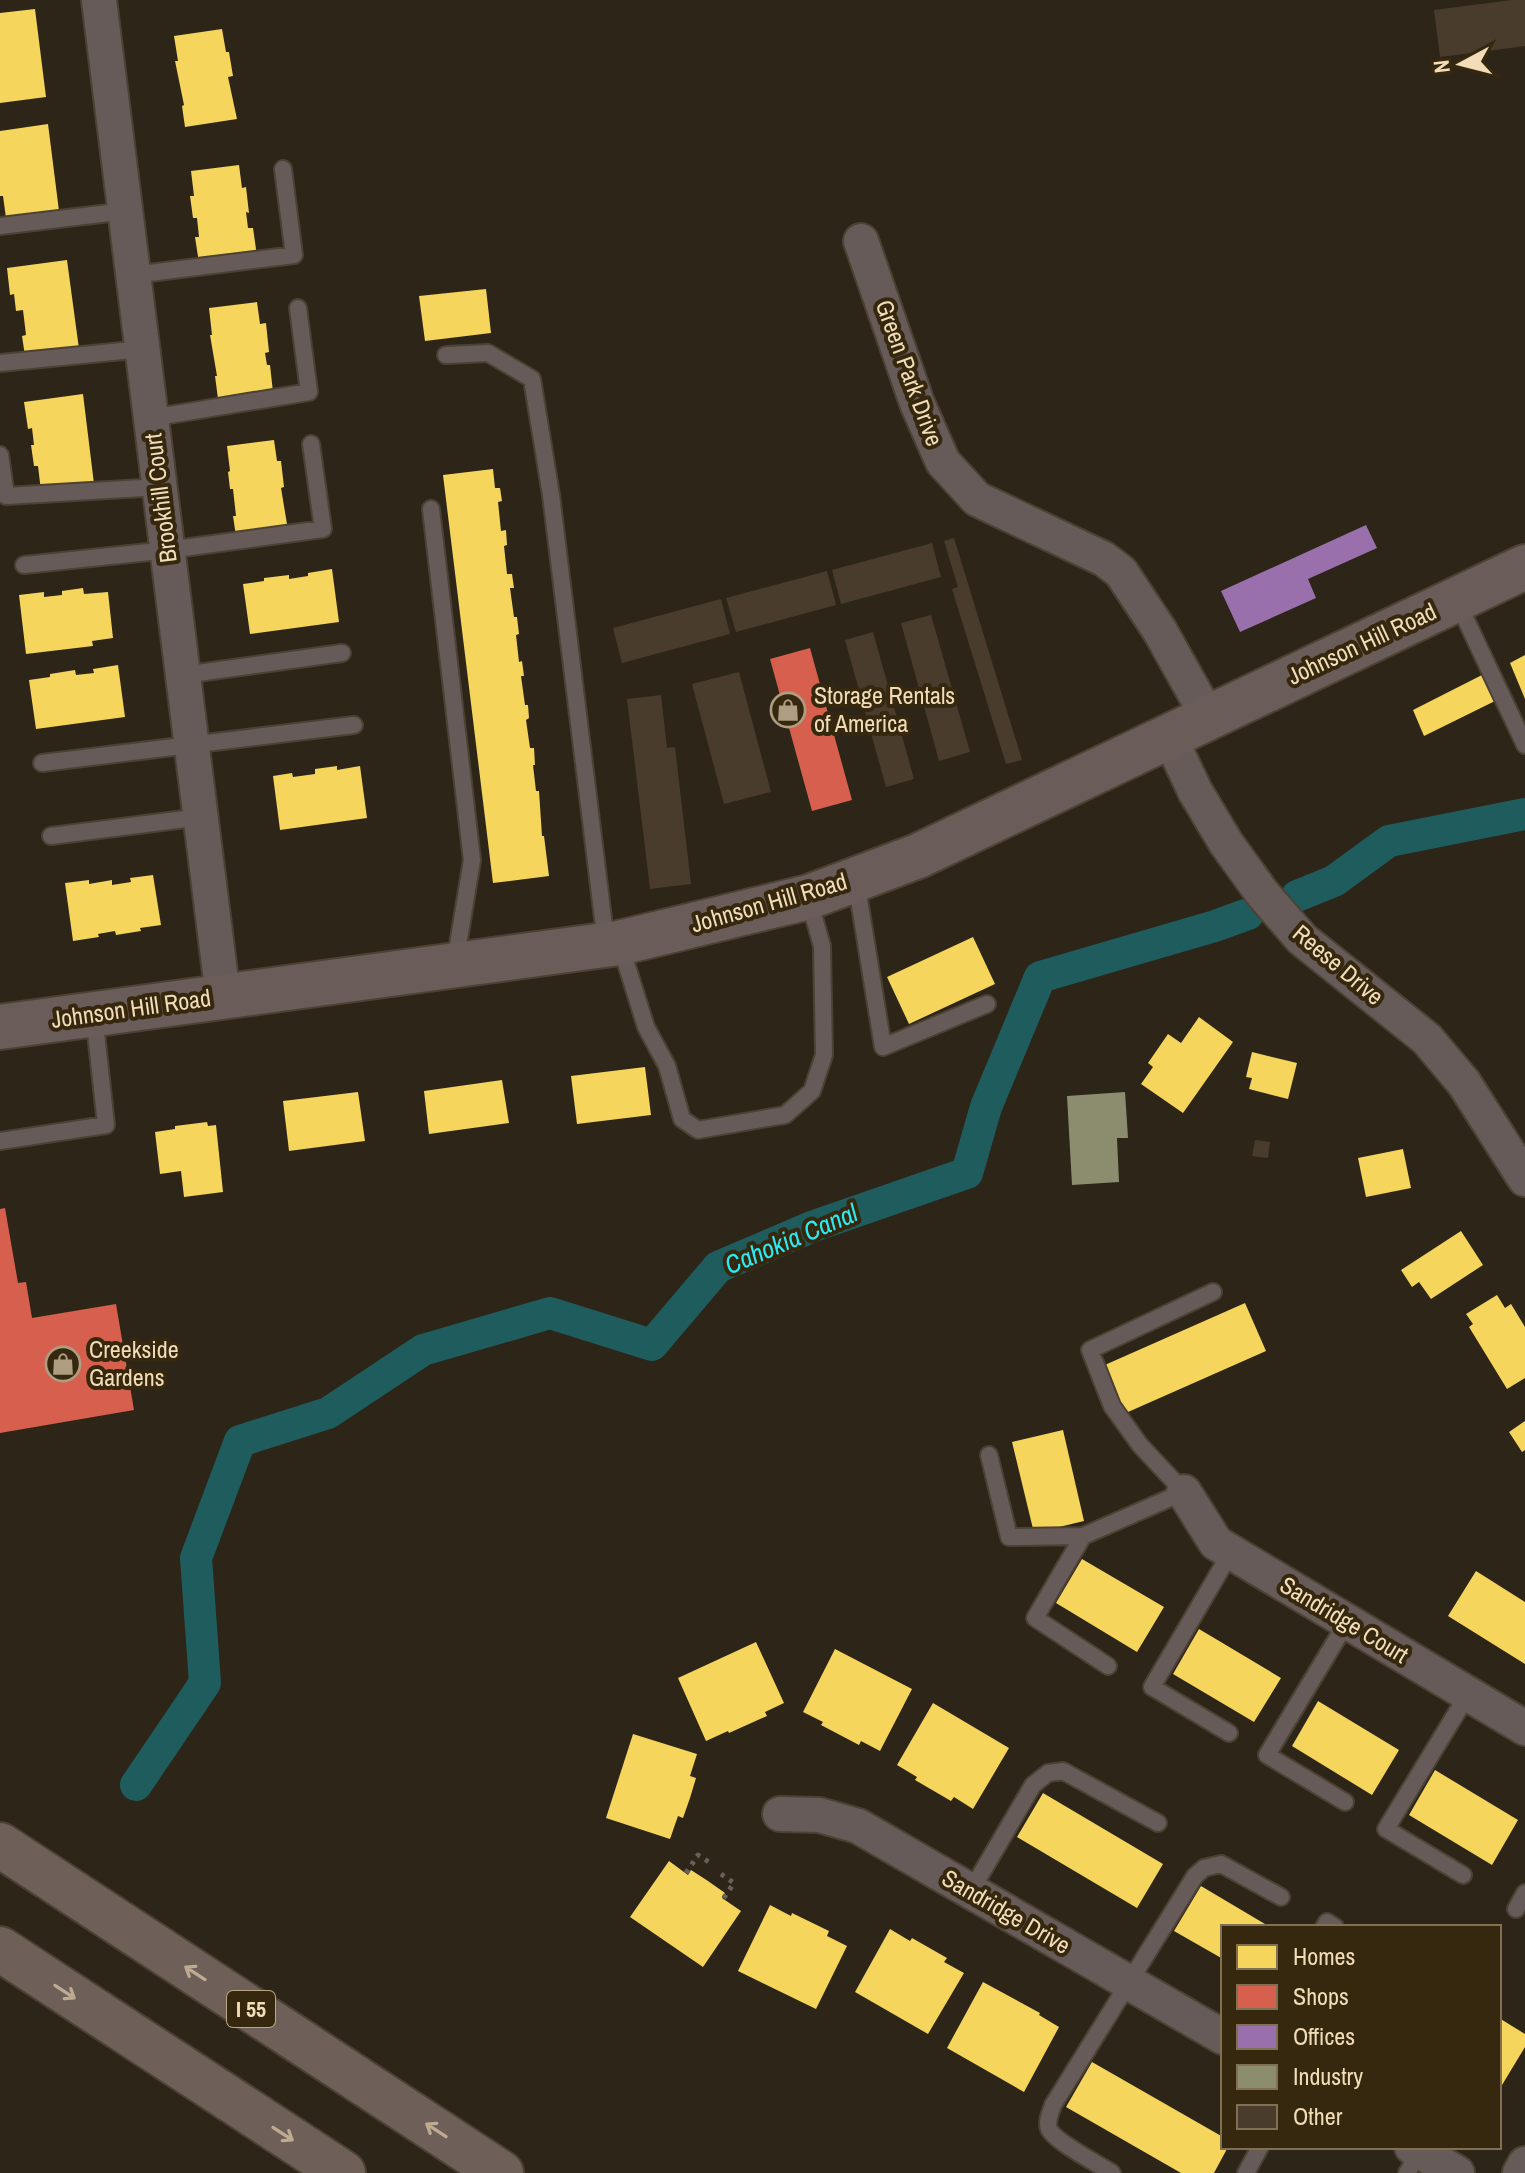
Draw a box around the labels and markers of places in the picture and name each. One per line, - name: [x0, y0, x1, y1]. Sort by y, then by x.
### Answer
- place label: Storage Rentals of America: [814, 679, 955, 739]
- shop icon: Storage Rentals of America: [769, 691, 807, 729]
- place label: Creekside Gardens: [89, 1333, 179, 1393]
- shop icon: Creekside Gardens: [44, 1345, 82, 1383]

